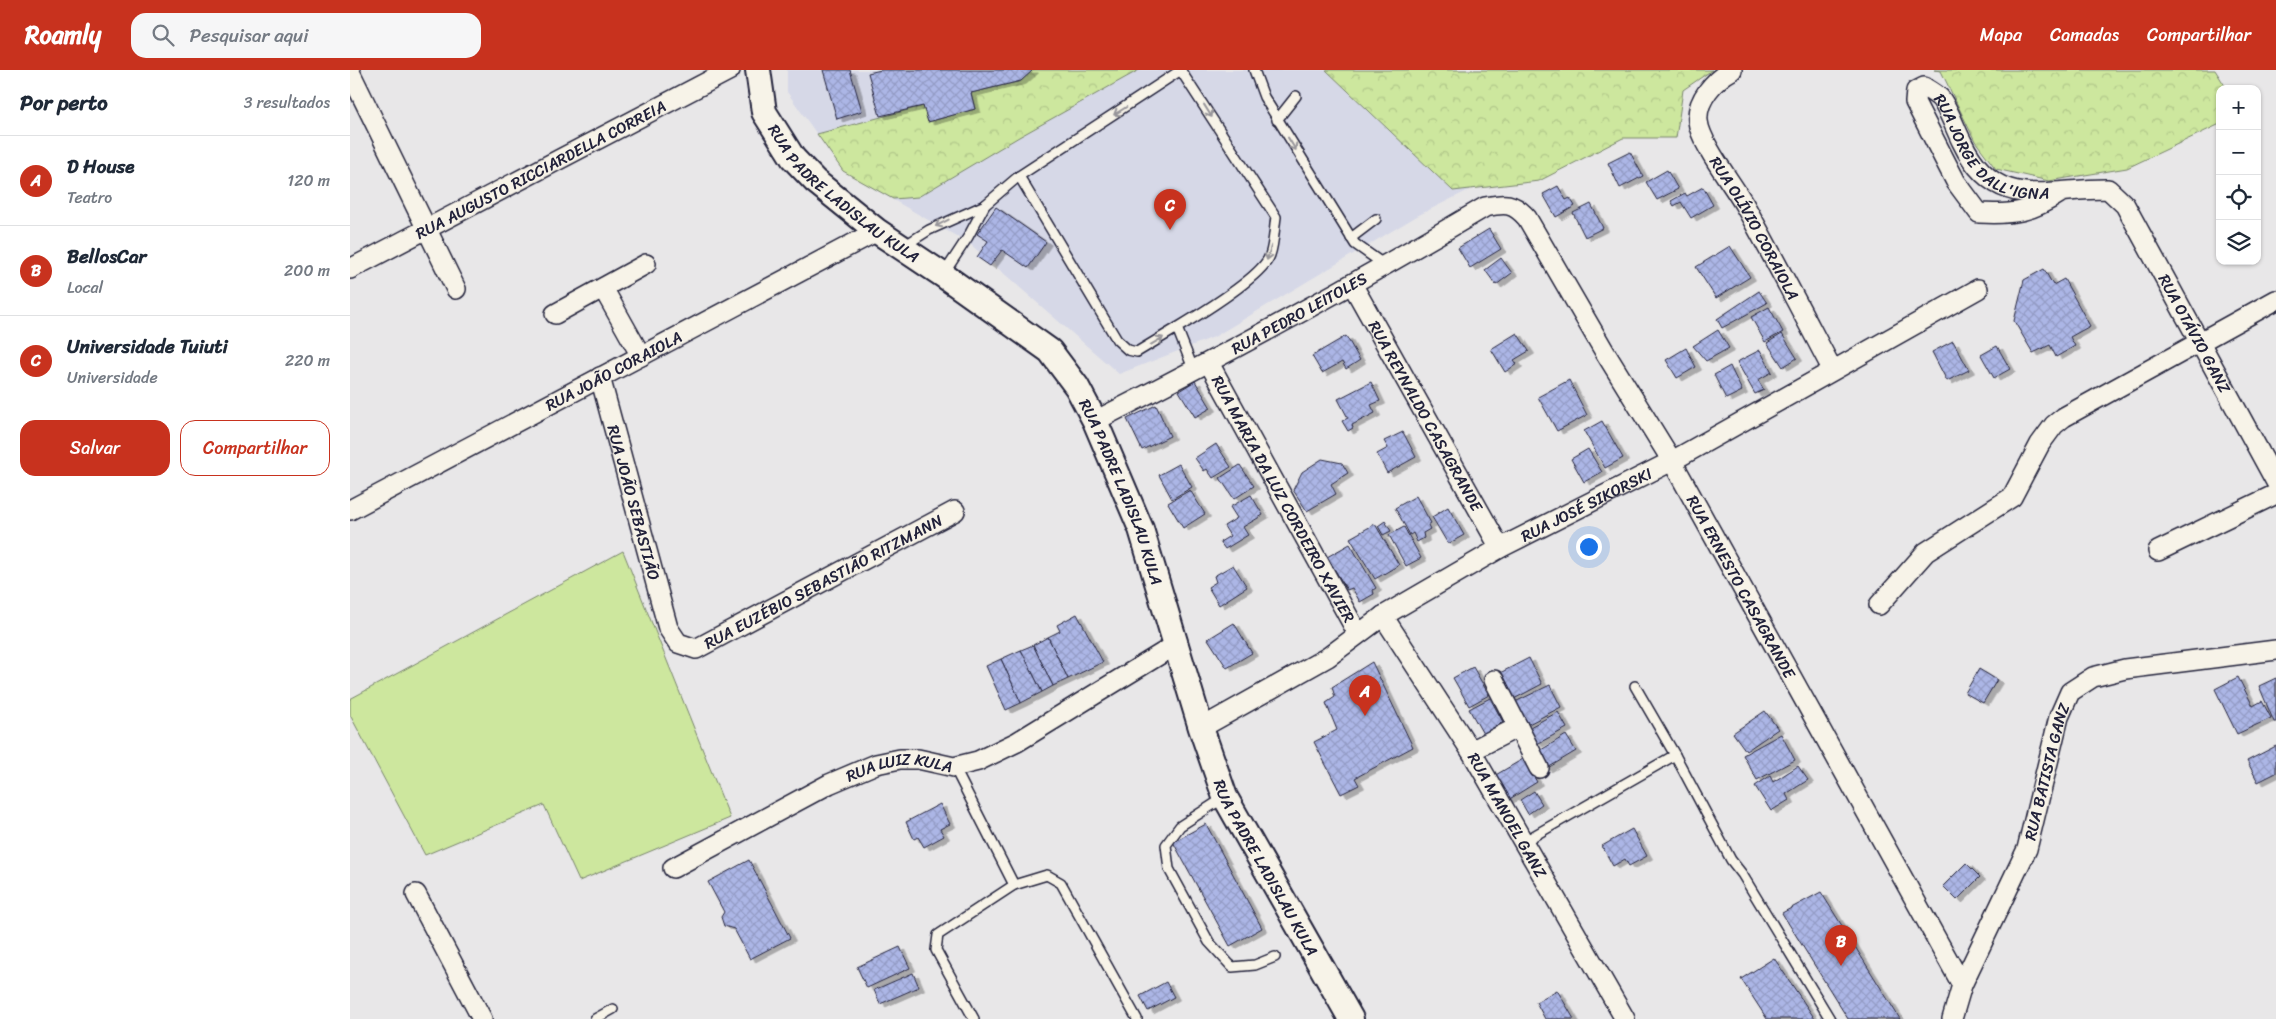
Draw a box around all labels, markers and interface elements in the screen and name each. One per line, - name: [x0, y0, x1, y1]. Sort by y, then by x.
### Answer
- search box: [131, 13, 481, 58]
- text: Roamly: [25, 14, 101, 56]
- text: Pesquisar aqui: [189, 19, 308, 52]
- text: Mapa: [1980, 19, 2022, 51]
- text: Camadas: [2050, 19, 2119, 51]
- text: Compartilhar: [2147, 19, 2251, 51]
- icon: search: [149, 21, 177, 49]
- text: Por perto: [20, 84, 108, 122]
- map controls: [2216, 85, 2261, 265]
- button: +: [2216, 85, 2261, 130]
- street label: RUA JORGE DALL'IGNA: [1926, 87, 2050, 208]
- text: 3 resultados: [244, 88, 330, 117]
- street label: RUA AUGUSTO RICCIARDELLA CORREIA: [410, 92, 671, 247]
- one-way arrow: [1203, 104, 1214, 118]
- one-way arrow: [1113, 107, 1127, 117]
- street label: RUA PADRE LADISLAU KULA: [760, 118, 926, 271]
- button: −: [2216, 130, 2261, 175]
- one-way arrow: [1287, 137, 1298, 151]
- text: D House: [67, 150, 135, 183]
- street label: RUA OLÍVIO CORAIOLA: [1701, 150, 1807, 305]
- text: A: [31, 166, 41, 195]
- text: 120 m: [287, 166, 330, 195]
- button: locate: [2216, 175, 2261, 220]
- text: Teatro: [67, 183, 112, 212]
- pin: C: [1154, 189, 1186, 230]
- one-way arrow: [935, 219, 950, 228]
- button: layers: [2216, 220, 2261, 265]
- text: BellosCar: [67, 240, 146, 273]
- one-way arrow: [1264, 245, 1274, 261]
- text: B: [31, 256, 41, 285]
- text: 200 m: [284, 256, 330, 285]
- street label: RUA PEDRO LEITOLES: [1226, 264, 1373, 363]
- street label: RUA OTÁVIO GANZ: [2150, 268, 2239, 399]
- text: Local: [67, 273, 103, 302]
- street label: RUA REYNALDO CASAGRANDE: [1360, 315, 1491, 518]
- street label: RUA JOÃO CORAIOLA: [540, 323, 687, 419]
- text: Universidade Tuiuti: [67, 330, 228, 363]
- one-way arrow: [1150, 335, 1164, 345]
- text: C: [31, 346, 41, 375]
- text: 220 m: [285, 346, 330, 375]
- text: Universidade: [67, 363, 158, 392]
- street label: RUA MARIA DA LUZ CORDEIRO XAVIER: [1203, 370, 1363, 628]
- street label: RUA PADRE LADISLAU KULA: [1071, 393, 1171, 589]
- button: Salvar: [20, 420, 170, 476]
- button: Compartilhar: [180, 420, 330, 476]
- street label: RUA JOÃO SEBASTIÃO: [599, 422, 668, 584]
- street label: RUA JOSÉ SIKORSKI: [1515, 459, 1657, 550]
- street label: RUA ERNESTO CASAGRANDE: [1678, 490, 1804, 685]
- street label: RUA EUZÉBIO SEBASTIÃO RITZMANN: [699, 506, 948, 657]
- your location: [1576, 534, 1602, 560]
- pin: A: [1349, 675, 1381, 716]
- street label: RUA BATISTA GANZ: [2016, 697, 2079, 843]
- street label: RUA LUIZ KULA: [841, 745, 955, 790]
- street label: RUA MANOEL GANZ: [1460, 747, 1555, 884]
- street label: RUA PADRE LADISLAU KULA: [1205, 775, 1326, 962]
- pin: B: [1825, 925, 1857, 966]

